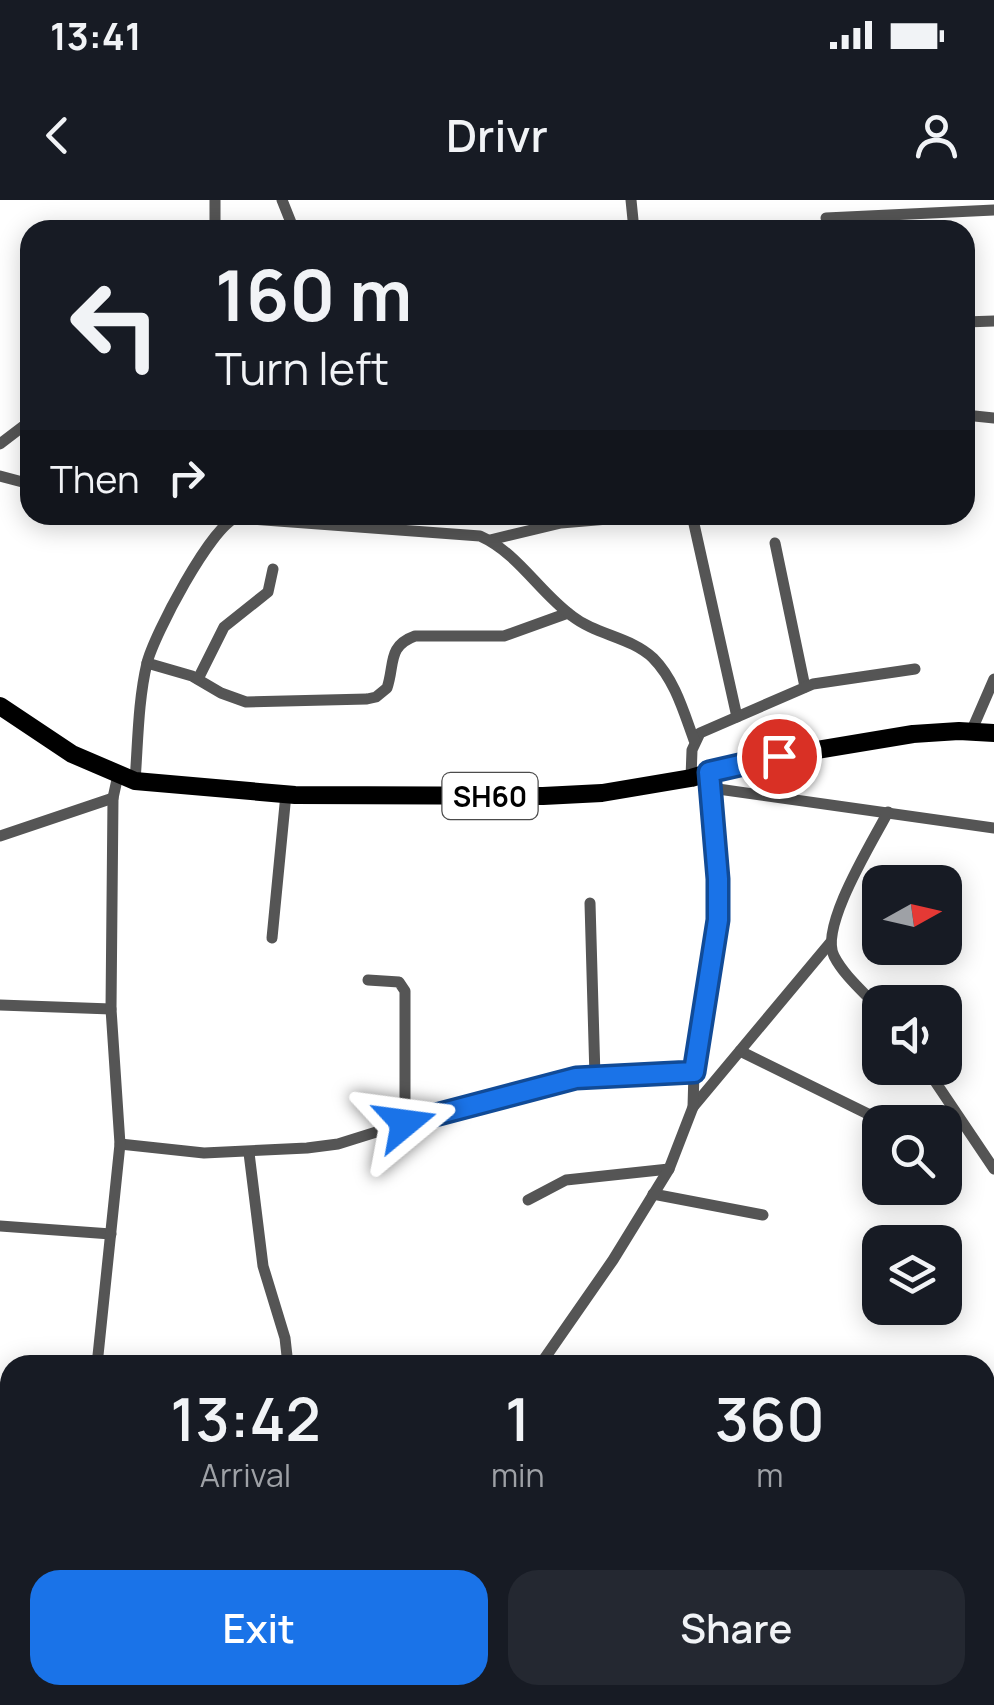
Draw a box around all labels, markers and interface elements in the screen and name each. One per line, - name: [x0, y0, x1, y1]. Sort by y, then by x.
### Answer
- text: 13:41: [50, 9, 142, 61]
- text: Drivr: [446, 104, 548, 166]
- icon: back: [30, 108, 85, 163]
- icon: person: [909, 108, 964, 163]
- text: 160 m: [215, 246, 412, 342]
- icon: left: [50, 260, 180, 390]
- text: Turn left: [215, 337, 389, 399]
- icon: right: [159, 450, 214, 505]
- text: Then: [50, 452, 139, 504]
- pin: [737, 714, 822, 799]
- icon: arrive: [752, 729, 807, 784]
- road number: SH60: [442, 773, 538, 819]
- north arrow: [862, 865, 962, 965]
- map controls: [862, 865, 962, 1325]
- button: sound: [862, 985, 962, 1085]
- position arrow: [353, 1071, 457, 1175]
- button: search: [862, 1105, 962, 1205]
- button: layers: [862, 1225, 962, 1325]
- text: 13:42: [170, 1377, 321, 1459]
- text: 1: [505, 1377, 530, 1459]
- text: 360: [715, 1377, 825, 1459]
- text: Arrival: [200, 1453, 291, 1497]
- text: min: [491, 1453, 545, 1497]
- text: m: [756, 1453, 783, 1497]
- button: Exit: [30, 1570, 488, 1685]
- button: Share: [508, 1570, 965, 1685]

